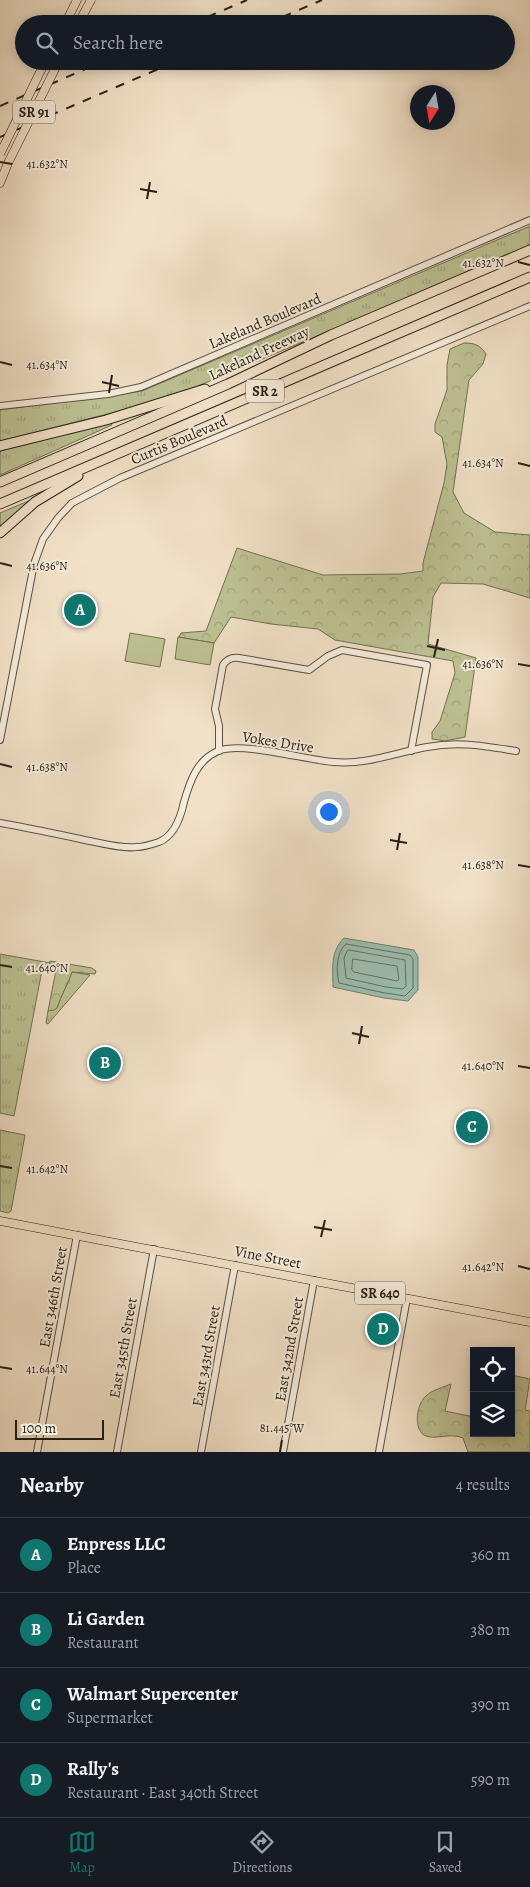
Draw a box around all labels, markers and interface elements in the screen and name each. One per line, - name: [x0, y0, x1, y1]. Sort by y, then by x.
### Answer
- search box: [15, 15, 515, 70]
- icon: search: [33, 29, 61, 57]
- text: Search here: [73, 30, 163, 56]
- north arrow: [410, 85, 455, 130]
- road number: SR 91: [13, 100, 55, 124]
- text: 41.632°N: [26, 156, 68, 172]
- text: 41.632°N: [462, 255, 504, 271]
- street label: Lakeland Boulevard: [206, 288, 325, 354]
- street label: Lakeland Freeway: [206, 321, 313, 385]
- text: 41.634°N: [26, 357, 68, 373]
- road number: SR 2: [246, 380, 284, 402]
- street label: Curtis Boulevard: [128, 410, 231, 469]
- text: 41.634°N: [462, 455, 504, 471]
- text: 41.636°N: [26, 558, 68, 574]
- pin: A: [64, 591, 96, 629]
- text: 41.636°N: [462, 656, 504, 672]
- street label: Vokes Drive: [240, 726, 315, 758]
- text: 41.638°N: [26, 759, 68, 775]
- your location: [316, 799, 342, 825]
- text: 41.638°N: [462, 857, 504, 873]
- text: 41.640°N: [26, 960, 69, 976]
- pin: B: [89, 1044, 121, 1082]
- text: 41.640°N: [462, 1058, 505, 1074]
- pin: C: [456, 1108, 488, 1146]
- text: 41.642°N: [26, 1161, 68, 1177]
- street label: Vine Street: [232, 1241, 303, 1273]
- street label: East 346th Street: [34, 1245, 72, 1349]
- text: 41.642°N: [462, 1259, 504, 1275]
- road number: SR 640: [355, 1282, 405, 1305]
- street label: East 342nd Street: [270, 1295, 308, 1403]
- street label: East 345th Street: [104, 1296, 142, 1400]
- street label: East 343rd Street: [187, 1304, 225, 1408]
- pin: D: [367, 1310, 399, 1348]
- map controls: [470, 1347, 515, 1437]
- button: locate: [470, 1347, 515, 1392]
- text: 41.644°N: [26, 1361, 68, 1377]
- button: layers: [470, 1392, 515, 1437]
- scale bar: [15, 1417, 104, 1440]
- text: 100 m: [22, 1419, 56, 1438]
- text: 81.445°W: [260, 1420, 305, 1436]
- text: Nearby: [20, 1471, 83, 1499]
- text: 4 results: [456, 1474, 510, 1496]
- text: Enpress LLC: [67, 1531, 166, 1557]
- text: A: [31, 1544, 41, 1566]
- text: 360 m: [471, 1544, 510, 1566]
- text: Place: [67, 1557, 101, 1579]
- text: Li Garden: [67, 1606, 145, 1632]
- text: B: [31, 1619, 41, 1641]
- text: 380 m: [471, 1619, 510, 1641]
- text: Restaurant: [67, 1632, 139, 1654]
- text: Walmart Supercenter: [67, 1681, 238, 1707]
- text: C: [31, 1694, 41, 1716]
- text: 390 m: [471, 1694, 510, 1716]
- text: Supermarket: [67, 1707, 153, 1729]
- text: Rally's: [67, 1756, 119, 1782]
- text: D: [30, 1769, 42, 1791]
- text: 590 m: [471, 1769, 510, 1791]
- text: Restaurant · East 340th Street: [67, 1782, 259, 1804]
- tab: Map: [68, 1828, 96, 1877]
- tab: Directions: [232, 1828, 292, 1877]
- tab: Saved: [429, 1828, 462, 1877]

